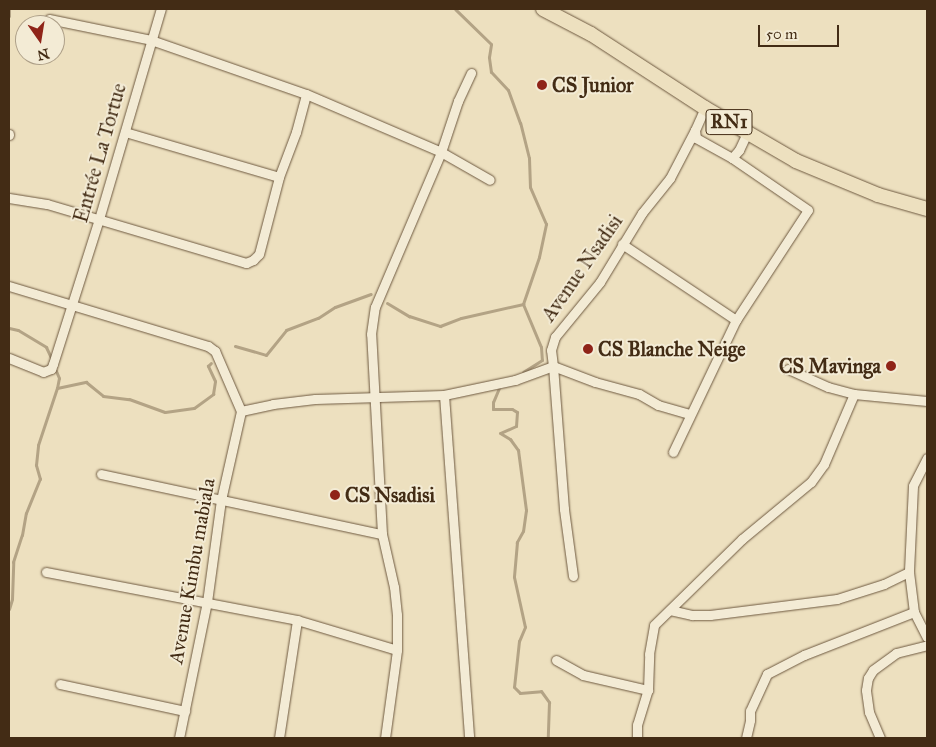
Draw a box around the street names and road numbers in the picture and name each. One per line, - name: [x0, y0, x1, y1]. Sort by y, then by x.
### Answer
- street label: Entrée La Tortue: [69, 81, 131, 225]
- road number: RN1: [705, 105, 753, 138]
- street label: Avenue Nsadisi: [536, 210, 628, 326]
- street label: Avenue Kimbu mabiala: [164, 476, 220, 666]

